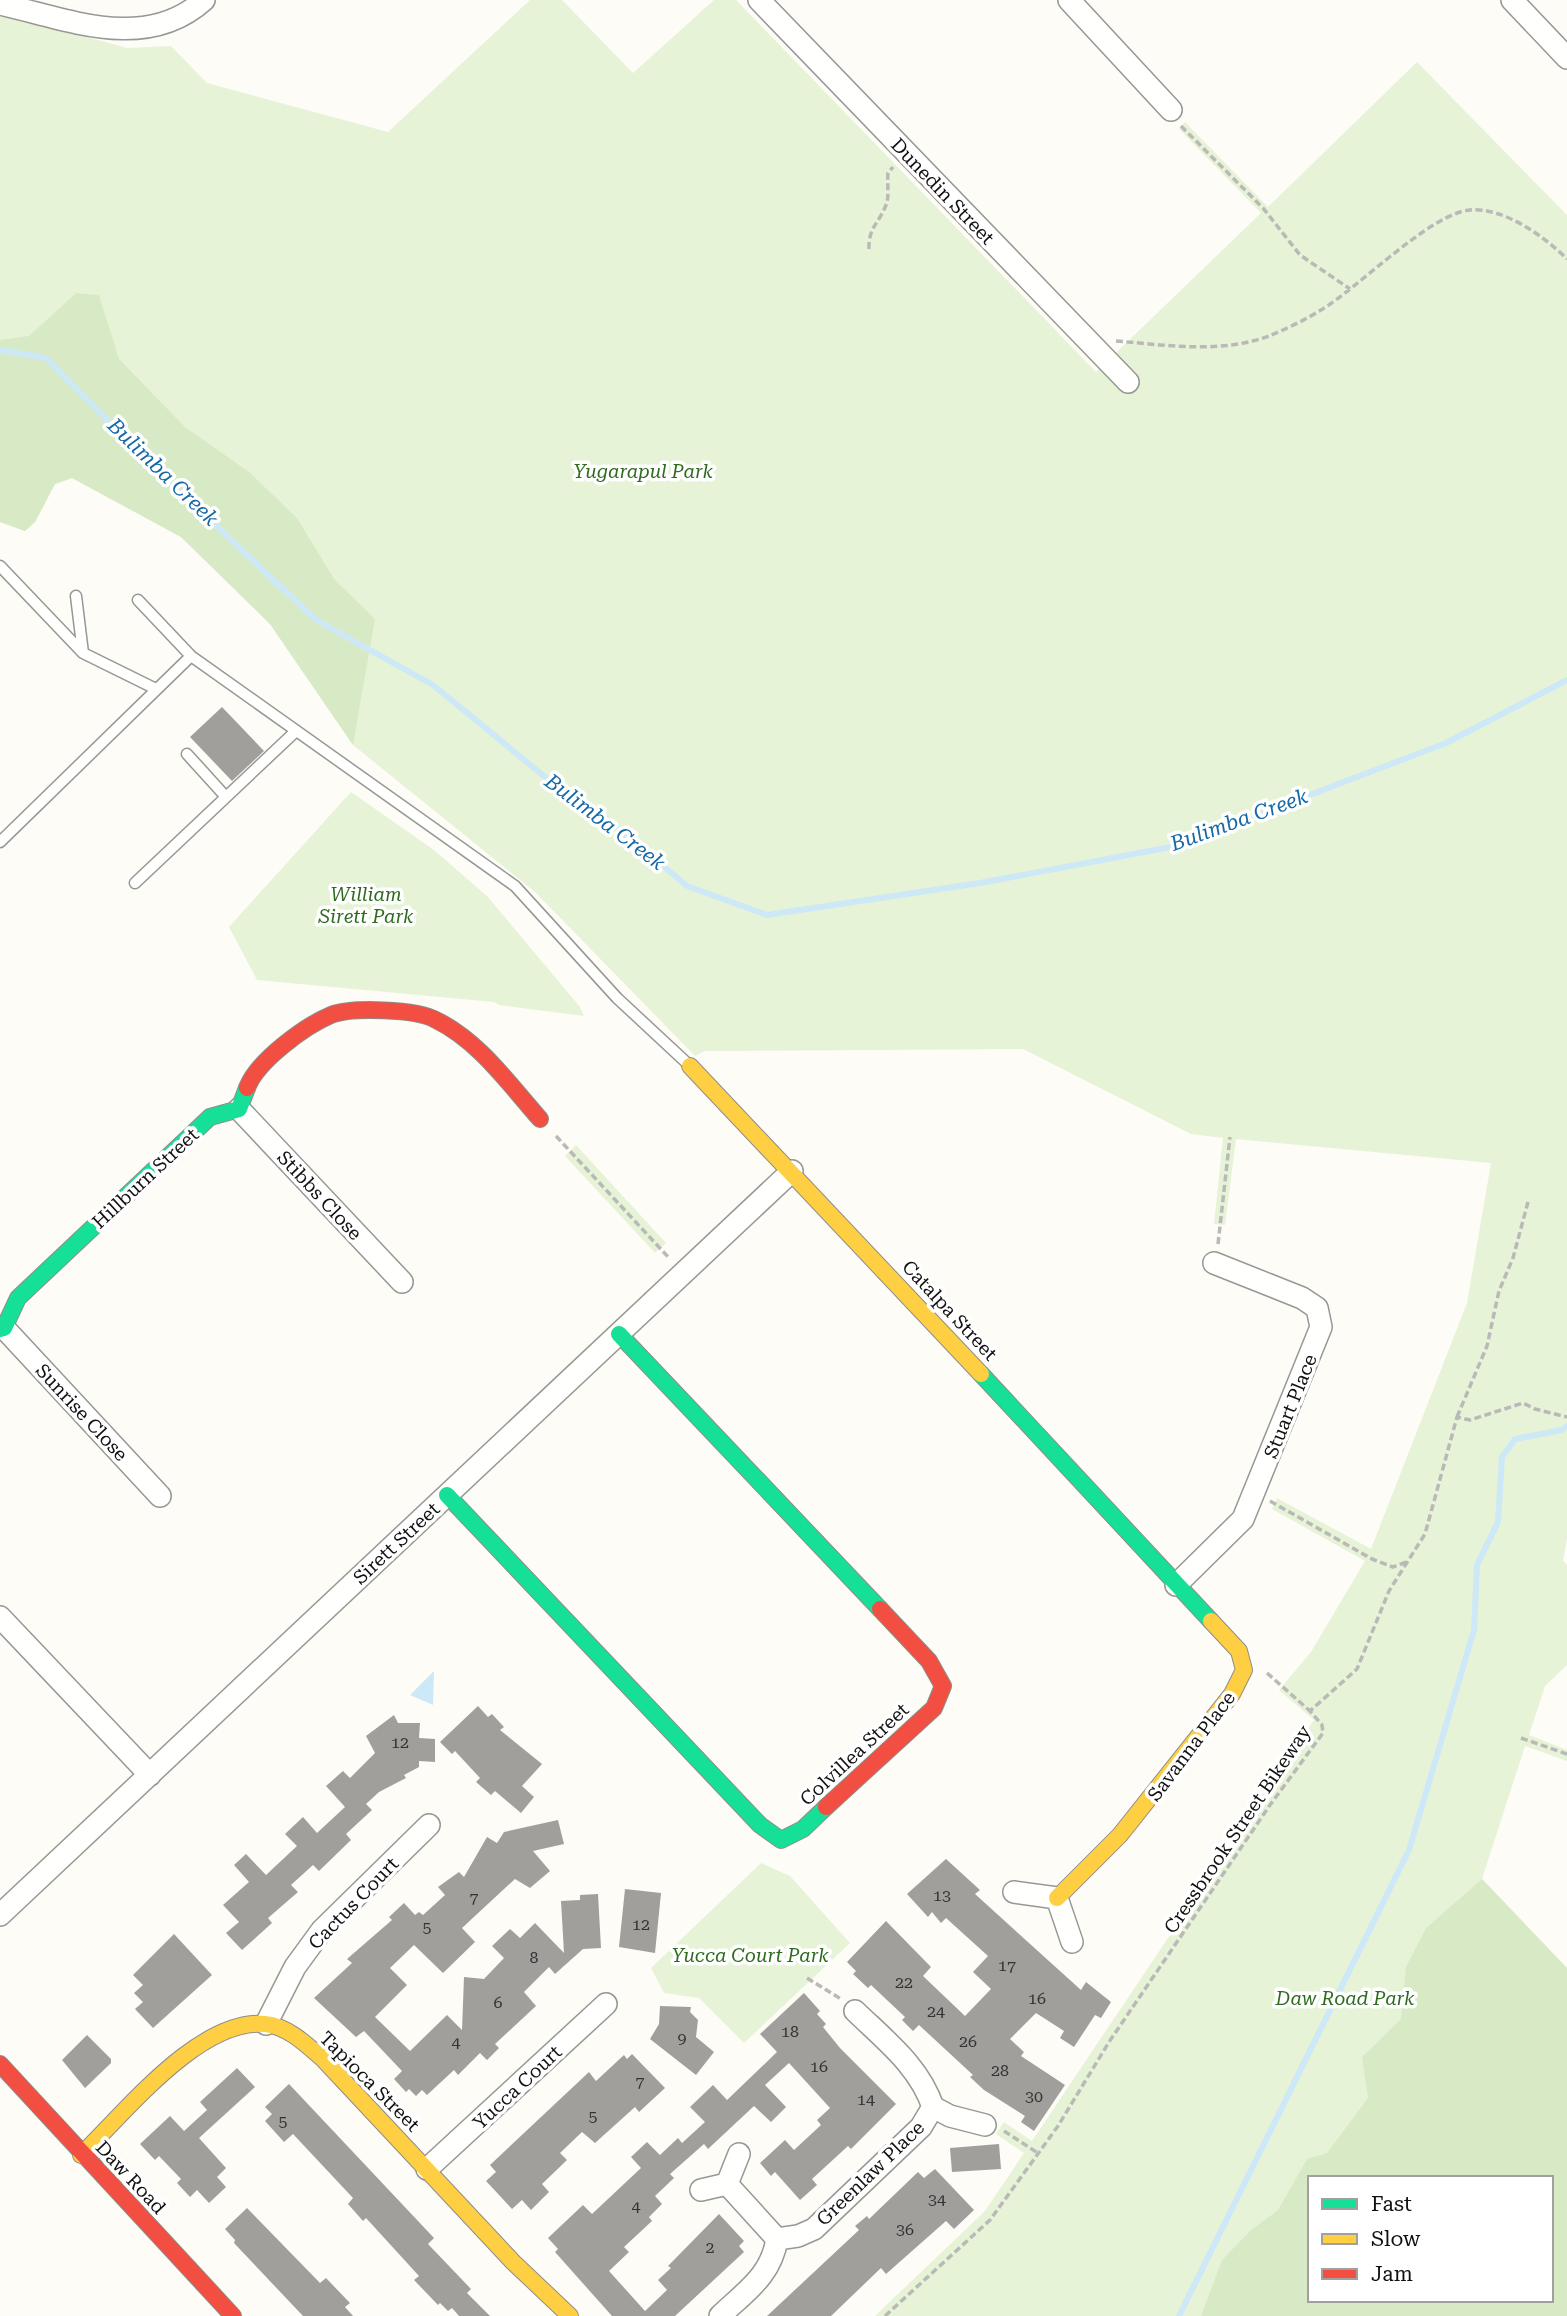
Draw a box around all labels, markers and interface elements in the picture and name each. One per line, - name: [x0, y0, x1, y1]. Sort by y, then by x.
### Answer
- street label: Dunedin Street: [886, 133, 999, 249]
- water label: Bulimba Creek: [102, 413, 224, 531]
- park label: Yugarapul Park: [573, 460, 713, 483]
- water label: Bulimba Creek: [539, 768, 670, 875]
- water label: Bulimba Creek: [1166, 784, 1311, 856]
- park label: William Sirett Park: [318, 883, 414, 928]
- street label: Hillburn Street: [87, 1123, 203, 1234]
- street label: Stibbs Close: [272, 1146, 367, 1245]
- street label: Catalpa Street: [897, 1255, 1002, 1365]
- street label: Stuart Place: [1259, 1351, 1322, 1462]
- street label: Sunrise Close: [31, 1359, 133, 1466]
- street label: Sirett Street: [348, 1498, 444, 1589]
- street label: Savanna Place: [1143, 1687, 1240, 1806]
- street label: Colvillea Street: [795, 1698, 913, 1811]
- street label: Cressbrook Street Bikeway: [1159, 1720, 1316, 1938]
- house number: 12: [391, 1733, 409, 1752]
- street label: Cactus Court: [304, 1852, 403, 1954]
- house number: 13: [933, 1886, 951, 1905]
- house number: 7: [470, 1888, 479, 1907]
- house number: 12: [632, 1915, 650, 1934]
- house number: 5: [423, 1918, 432, 1937]
- park label: Yucca Court Park: [672, 1944, 829, 1967]
- house number: 8: [530, 1948, 539, 1967]
- house number: 17: [998, 1956, 1016, 1975]
- house number: 22: [895, 1973, 913, 1992]
- park label: Daw Road Park: [1275, 1987, 1415, 2010]
- house number: 16: [1028, 1989, 1046, 2008]
- house number: 6: [494, 1993, 503, 2012]
- house number: 24: [927, 2002, 945, 2021]
- house number: 18: [781, 2022, 799, 2041]
- street label: Tapioca Street: [315, 2026, 425, 2136]
- house number: 9: [678, 2029, 687, 2048]
- house number: 26: [959, 2032, 977, 2051]
- house number: 4: [452, 2033, 461, 2052]
- street label: Yucca Court: [468, 2041, 566, 2134]
- house number: 16: [810, 2057, 828, 2076]
- house number: 28: [991, 2061, 1009, 2080]
- house number: 7: [636, 2072, 645, 2091]
- house number: 30: [1025, 2087, 1043, 2106]
- house number: 14: [857, 2090, 875, 2109]
- house number: 5: [589, 2107, 598, 2126]
- house number: 5: [279, 2112, 288, 2131]
- street label: Greenlaw Place: [812, 2116, 929, 2231]
- street label: Daw Road: [91, 2136, 170, 2219]
- legend: [1308, 2176, 1553, 2302]
- house number: 34: [928, 2190, 946, 2209]
- text: Fast: [1371, 2192, 1412, 2216]
- house number: 4: [632, 2197, 641, 2216]
- house number: 36: [896, 2220, 914, 2239]
- text: Slow: [1371, 2227, 1421, 2251]
- house number: 2: [706, 2238, 715, 2257]
- text: Jam: [1371, 2262, 1413, 2286]

